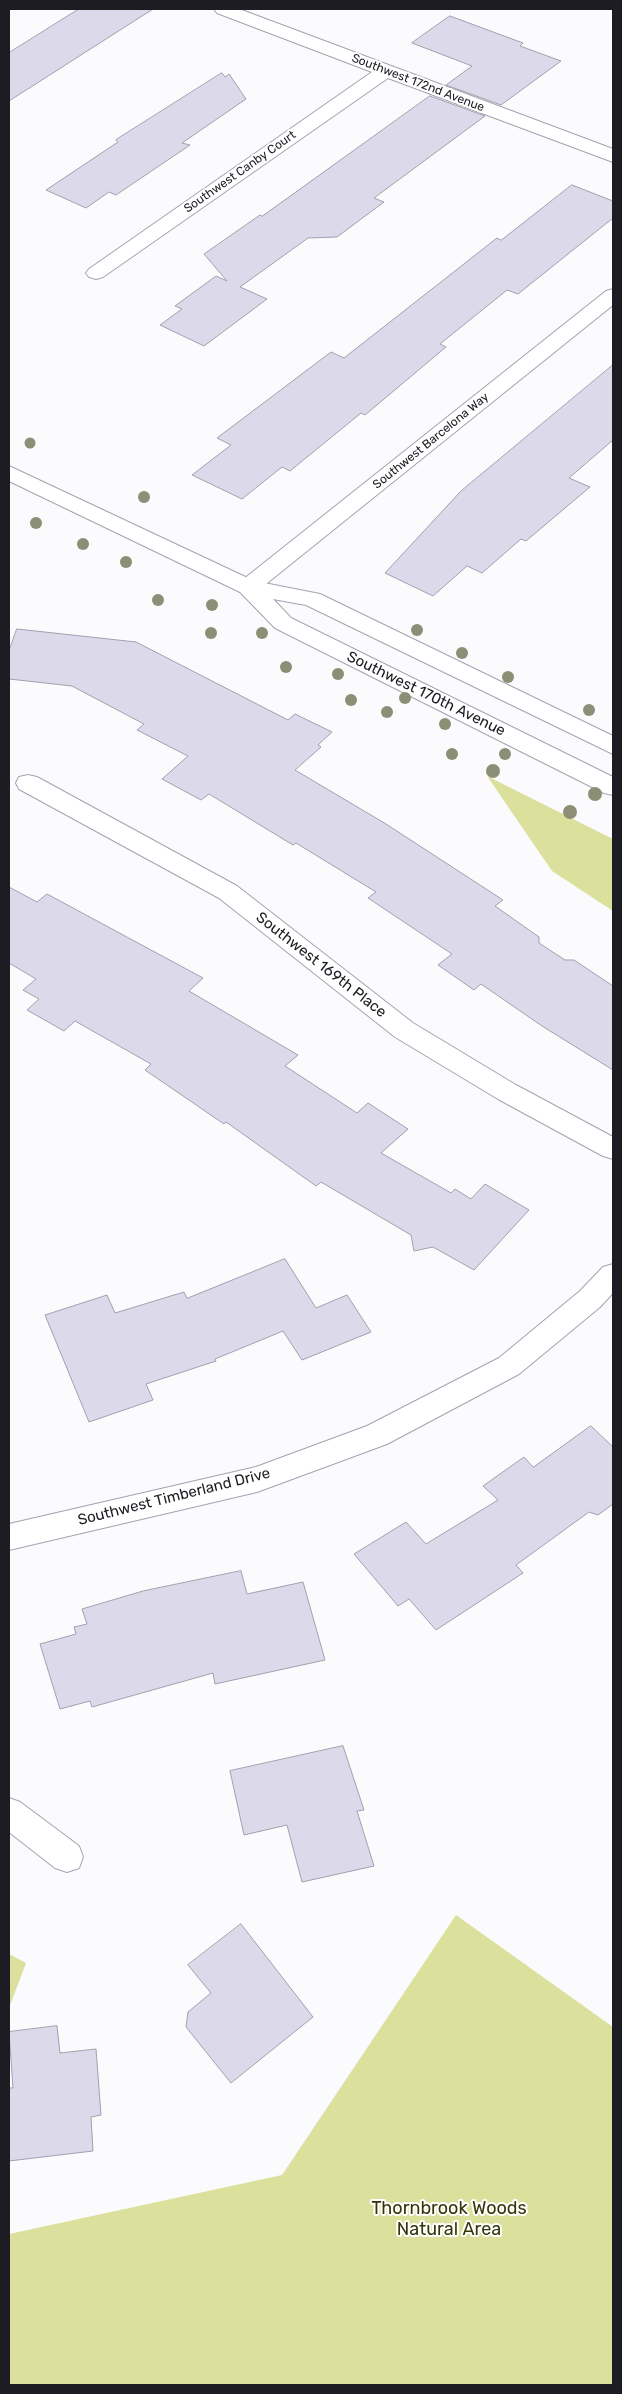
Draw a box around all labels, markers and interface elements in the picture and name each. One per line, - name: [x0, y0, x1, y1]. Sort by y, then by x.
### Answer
- street label: Southwest 172nd Avenue: [350, 51, 486, 115]
- street label: Southwest Canby Court: [181, 128, 299, 216]
- street label: Southwest Barcelona Way: [370, 390, 492, 492]
- street label: Southwest 170th Avenue: [344, 648, 508, 740]
- street label: Southwest 169th Place: [252, 908, 390, 1022]
- street label: Southwest Timberland Drive: [76, 1464, 272, 1530]
- park label: Thornbrook Woods Natural Area: [371, 2198, 527, 2240]

